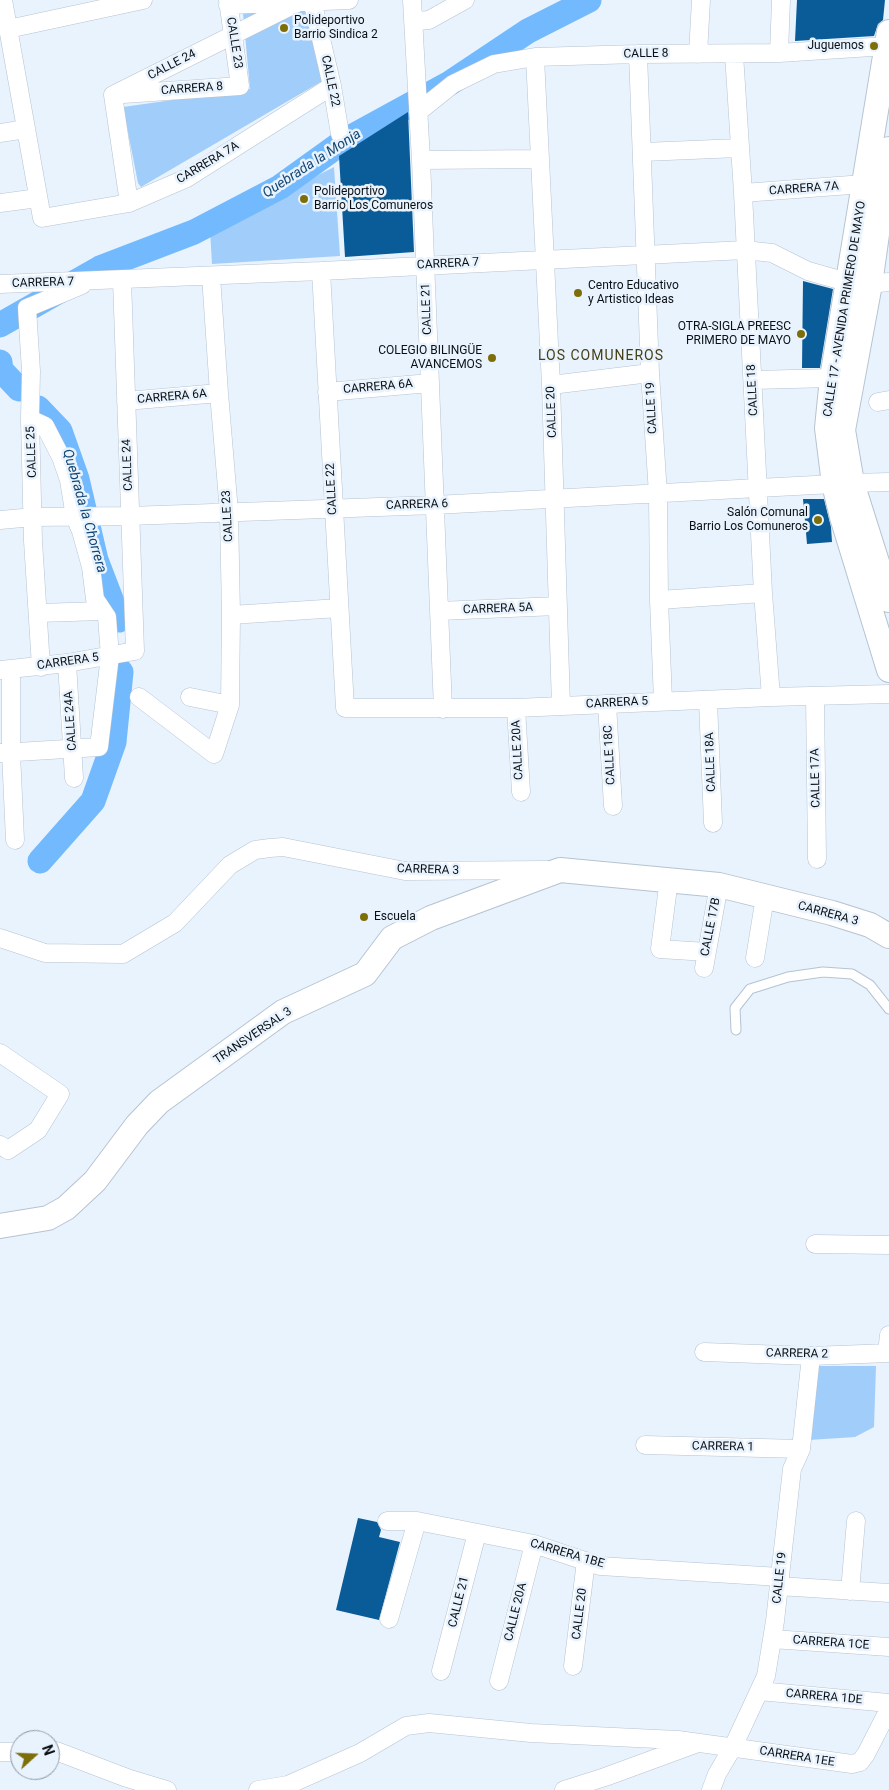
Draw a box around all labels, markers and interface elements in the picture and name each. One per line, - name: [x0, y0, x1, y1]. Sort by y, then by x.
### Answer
- place label: Polideportivo Barrio Sindica 2: [294, 14, 378, 42]
- street label: CALLE 23: [223, 16, 245, 70]
- marker: Polideportivo Barrio Sindica 2: [278, 22, 290, 34]
- place label: Juguemos: [807, 39, 864, 53]
- marker: Juguemos: [868, 40, 880, 52]
- street label: CALLE 8: [623, 46, 669, 62]
- street label: CALLE 24: [146, 47, 198, 83]
- street label: CALLE 22: [318, 54, 342, 108]
- street label: CARRERA 8: [160, 80, 224, 98]
- water label: Quebrada la Monja: [260, 126, 364, 202]
- street label: CARRERA 7A: [174, 139, 242, 187]
- street label: CARRERA 7A: [769, 179, 839, 199]
- place label: Polideportivo Barrio Los Comuneros: [314, 185, 433, 213]
- marker: Polideportivo Barrio Los Comuneros: [298, 193, 310, 205]
- street label: CALLE 17 - AVENIDA PRIMERO DE MAYO: [821, 200, 869, 418]
- street label: CARRERA 7: [417, 255, 479, 273]
- street label: CARRERA 7: [12, 275, 74, 291]
- place label: Centro Educativo y Artistico Ideas: [588, 279, 679, 307]
- street label: CALLE 21: [419, 283, 435, 335]
- marker: Centro Educativo y Artistico Ideas: [572, 287, 584, 299]
- place label: OTRA-SIGLA PREESC PRIMERO DE MAYO: [678, 320, 791, 348]
- marker: OTRA-SIGLA PREESC PRIMERO DE MAYO: [795, 328, 807, 340]
- place label: COLEGIO BILINGÜE AVANCEMOS: [378, 344, 482, 372]
- district label: LOS COMUNEROS: [536, 348, 666, 364]
- marker: COLEGIO BILINGÜE AVANCEMOS: [486, 352, 498, 364]
- street label: CALLE 18: [744, 364, 762, 416]
- street label: CARRERA 6A: [342, 377, 414, 397]
- street label: CALLE 19: [643, 382, 661, 434]
- street label: CALLE 20: [544, 386, 560, 438]
- street label: CARRERA 6A: [136, 387, 208, 407]
- street label: CALLE 25: [24, 426, 40, 478]
- street label: CALLE 24: [120, 439, 136, 491]
- water label: Quebrada la Chorrera: [58, 447, 110, 575]
- street label: CALLE 22: [323, 463, 341, 515]
- street label: CALLE 23: [219, 490, 237, 542]
- street label: CARRERA 6: [386, 497, 448, 513]
- place label: Salón Comunal Barrio Los Comuneros: [689, 506, 808, 534]
- marker: Salón Comunal Barrio Los Comuneros: [812, 514, 824, 526]
- street label: CARRERA 5A: [463, 601, 533, 617]
- street label: CARRERA 5: [36, 651, 100, 673]
- street label: CALLE 24A: [62, 691, 80, 751]
- street label: CARRERA 5: [586, 694, 648, 712]
- street label: CALLE 20A: [509, 720, 527, 780]
- street label: CALLE 18C: [601, 725, 619, 785]
- street label: CALLE 18A: [703, 732, 719, 792]
- street label: CALLE 17A: [808, 748, 824, 808]
- street label: CARRERA 3: [397, 862, 459, 878]
- street label: CALLE 17B: [698, 897, 724, 957]
- street label: CARRERA 3: [796, 899, 860, 929]
- place label: Escuela: [374, 910, 416, 924]
- marker: Escuela: [358, 911, 370, 923]
- street label: TRANSVERSAL 3: [211, 1005, 295, 1067]
- street label: CARRERA 2: [766, 1346, 828, 1362]
- street label: CARRERA 1: [692, 1439, 754, 1455]
- street label: CARRERA 1BE: [528, 1537, 606, 1571]
- street label: CALLE 19: [770, 1551, 790, 1605]
- street label: CALLE 21: [446, 1575, 472, 1629]
- street label: CALLE 20A: [502, 1581, 530, 1643]
- street label: CALLE 20: [570, 1587, 590, 1641]
- street label: CARRERA 1CE: [792, 1633, 870, 1653]
- street label: CARRERA 1DE: [785, 1686, 863, 1708]
- north arrow: [10, 1730, 60, 1780]
- text: N: [39, 1743, 57, 1758]
- street label: CARRERA 1EE: [758, 1744, 836, 1770]

